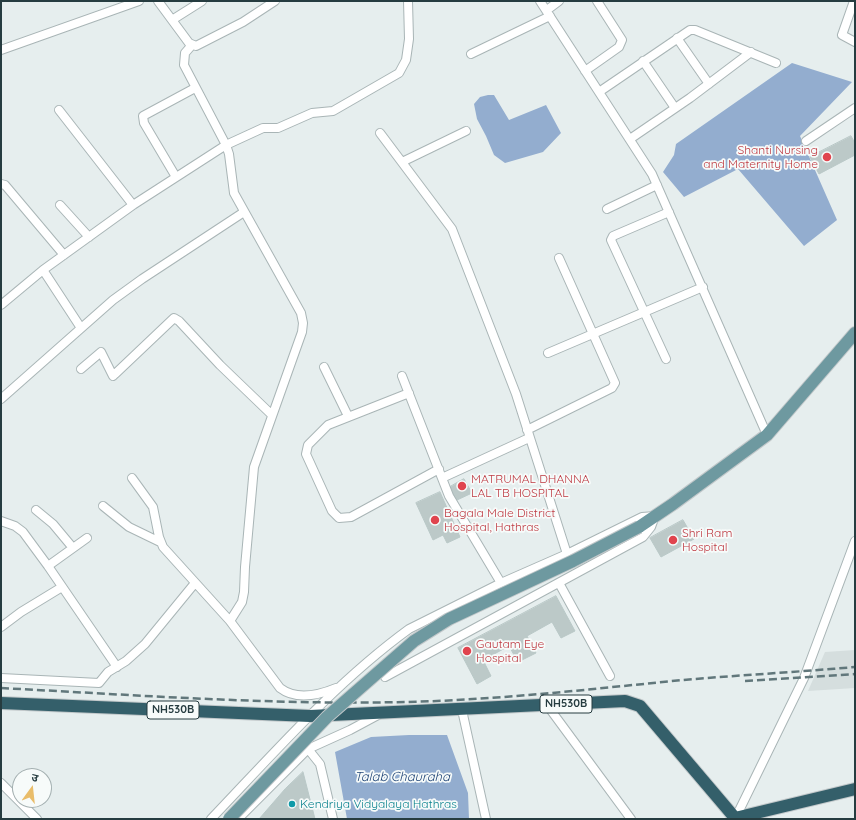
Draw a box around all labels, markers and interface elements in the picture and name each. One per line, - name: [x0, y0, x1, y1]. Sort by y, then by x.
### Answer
- place label: Shanti Nursing and Maternity Home: [703, 143, 818, 171]
- marker: Shanti Nursing and Maternity Home: [821, 151, 833, 163]
- place label: MATRUMAL DHANNA LAL TB HOSPITAL: [471, 472, 589, 500]
- marker: MATRUMAL DHANNA LAL TB HOSPITAL: [456, 480, 468, 492]
- place label: Bagala Male District Hospital, Hathras: [444, 506, 555, 534]
- marker: Bagala Male District Hospital, Hathras: [429, 514, 441, 526]
- place label: Shri Ram Hospital: [682, 526, 732, 554]
- marker: Shri Ram Hospital: [667, 534, 679, 546]
- place label: Gautam Eye Hospital: [476, 637, 544, 665]
- marker: Gautam Eye Hospital: [461, 645, 473, 657]
- road number: NH530B: [540, 695, 592, 713]
- road number: NH530B: [147, 701, 199, 719]
- north arrow: [12, 768, 52, 808]
- water label: Talab Chauraha: [354, 769, 450, 785]
- text: उ: [30, 770, 40, 785]
- place label: Kendriya Vidyalaya Hathras: [300, 797, 457, 811]
- marker: Kendriya Vidyalaya Hathras: [287, 799, 297, 809]

